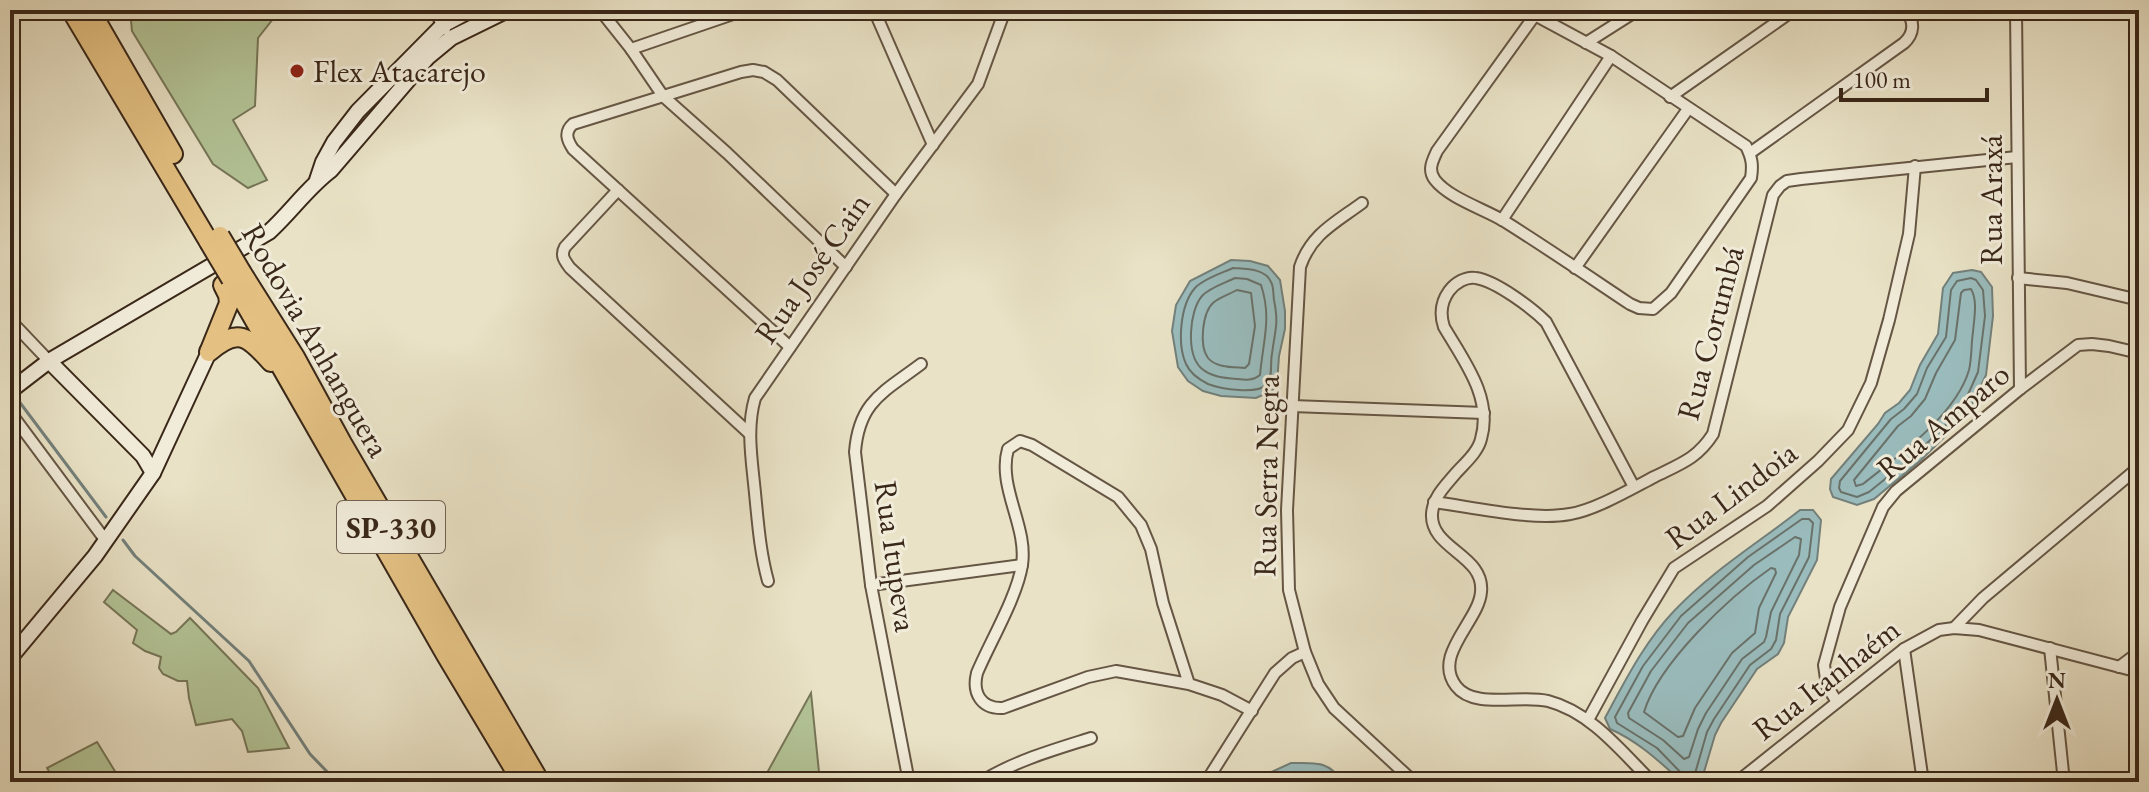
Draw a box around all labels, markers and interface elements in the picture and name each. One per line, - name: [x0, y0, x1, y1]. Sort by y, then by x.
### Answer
- place label: Flex Atacarejo: [313, 50, 486, 92]
- scale bar: [1841, 52, 1987, 102]
- marker: Flex Atacarejo: [288, 62, 306, 80]
- text: 100 m: [1853, 64, 1911, 95]
- street label: Rua Araxá: [1970, 135, 2012, 265]
- street label: Rua José Cain: [745, 184, 879, 352]
- street label: Rodovia Anhanguera: [232, 216, 400, 465]
- street label: Rua Corumbá: [1667, 241, 1753, 425]
- street label: Rua Amparo: [1868, 353, 2018, 489]
- street label: Rua Serra Negra: [1243, 374, 1289, 577]
- street label: Rua Lindoia: [1656, 431, 1806, 558]
- street label: Rua Itupeva: [865, 478, 927, 634]
- road number: SP-330: [337, 501, 445, 553]
- street label: Rua Itanhaém: [1744, 608, 1908, 750]
- north arrow: [2017, 660, 2097, 740]
- text: N: [2048, 666, 2066, 695]

